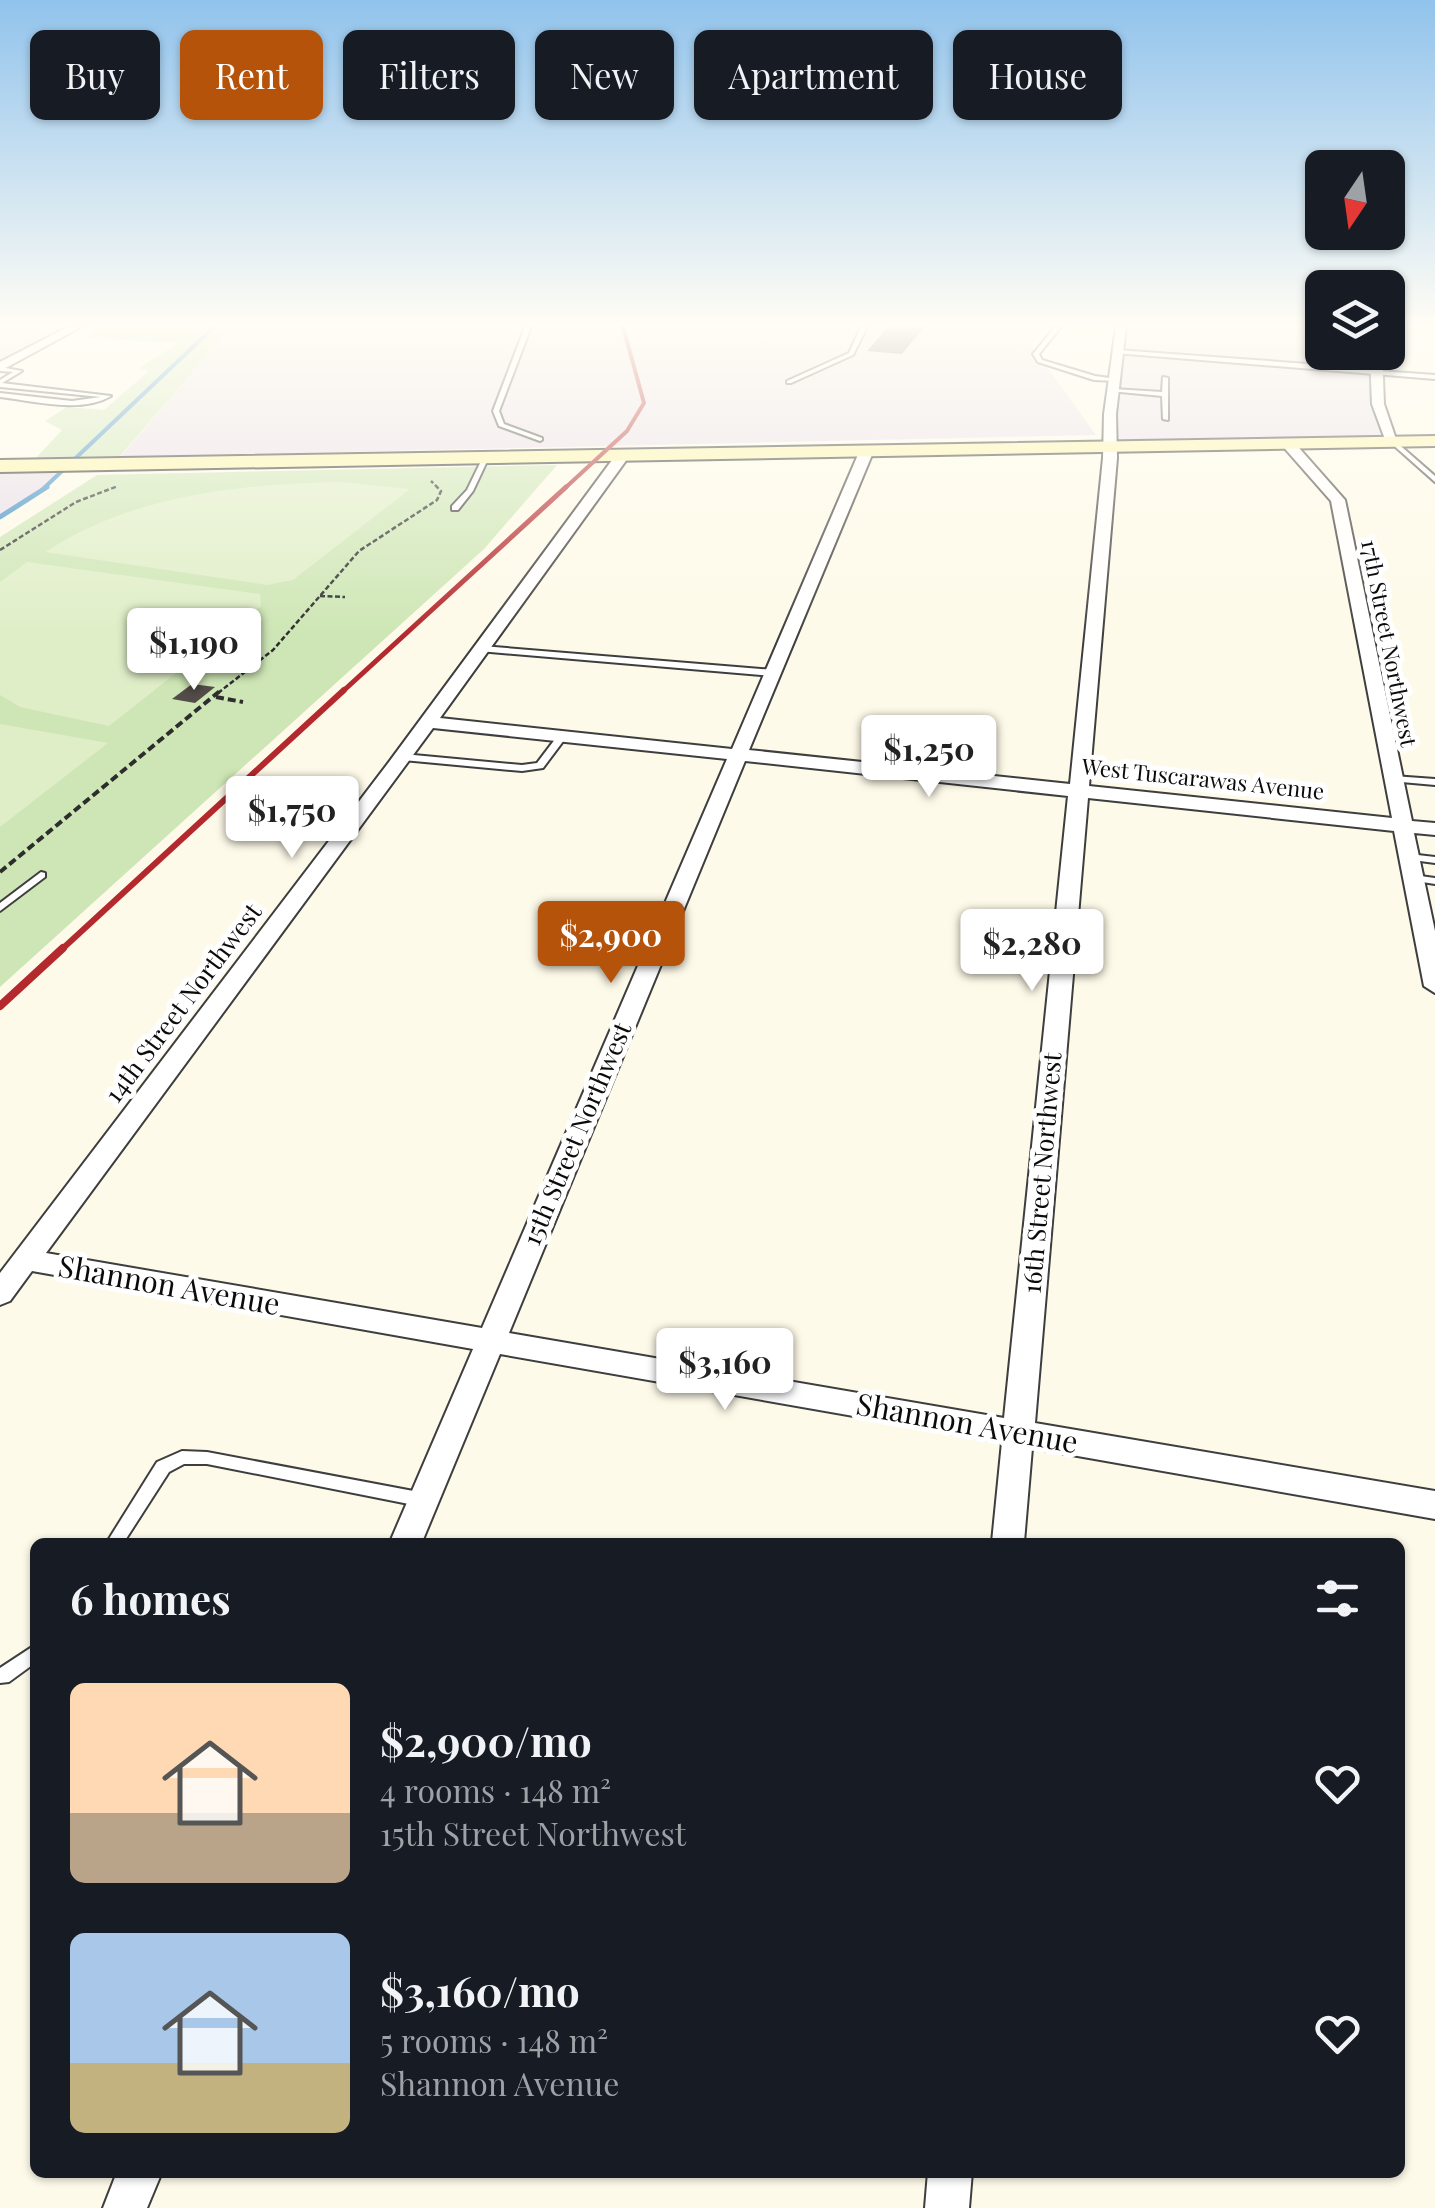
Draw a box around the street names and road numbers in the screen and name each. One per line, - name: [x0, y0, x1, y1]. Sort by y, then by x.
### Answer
- street label: 17th Street Northwest: [1355, 537, 1425, 750]
- street label: West Tuscarawas Avenue: [1079, 750, 1326, 806]
- street label: 14th Street Northwest: [96, 895, 268, 1108]
- street label: 15th Street Northwest: [514, 1016, 638, 1250]
- street label: 16th Street Northwest: [1014, 1050, 1068, 1295]
- street label: Shannon Avenue: [55, 1245, 283, 1323]
- street label: Shannon Avenue: [853, 1383, 1081, 1461]

